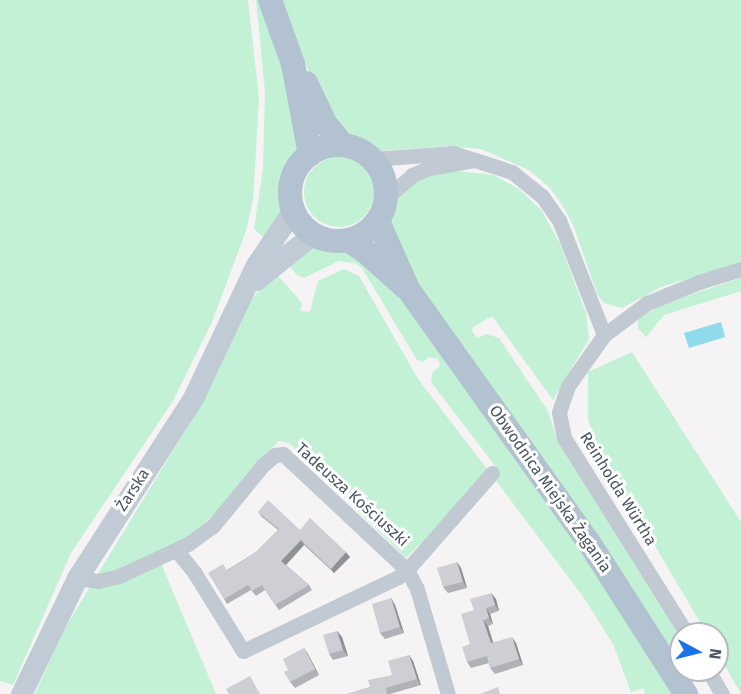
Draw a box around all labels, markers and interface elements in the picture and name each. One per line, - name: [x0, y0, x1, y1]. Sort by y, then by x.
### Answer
- street label: Obwodnica Miejska Żagania: [485, 402, 615, 576]
- street label: Reinholda Würtha: [575, 429, 661, 549]
- street label: Tadeusza Kościuszki: [291, 439, 413, 551]
- street label: Żarska: [112, 465, 154, 515]
- north arrow: [669, 622, 729, 682]
- text: N: [705, 648, 725, 660]

